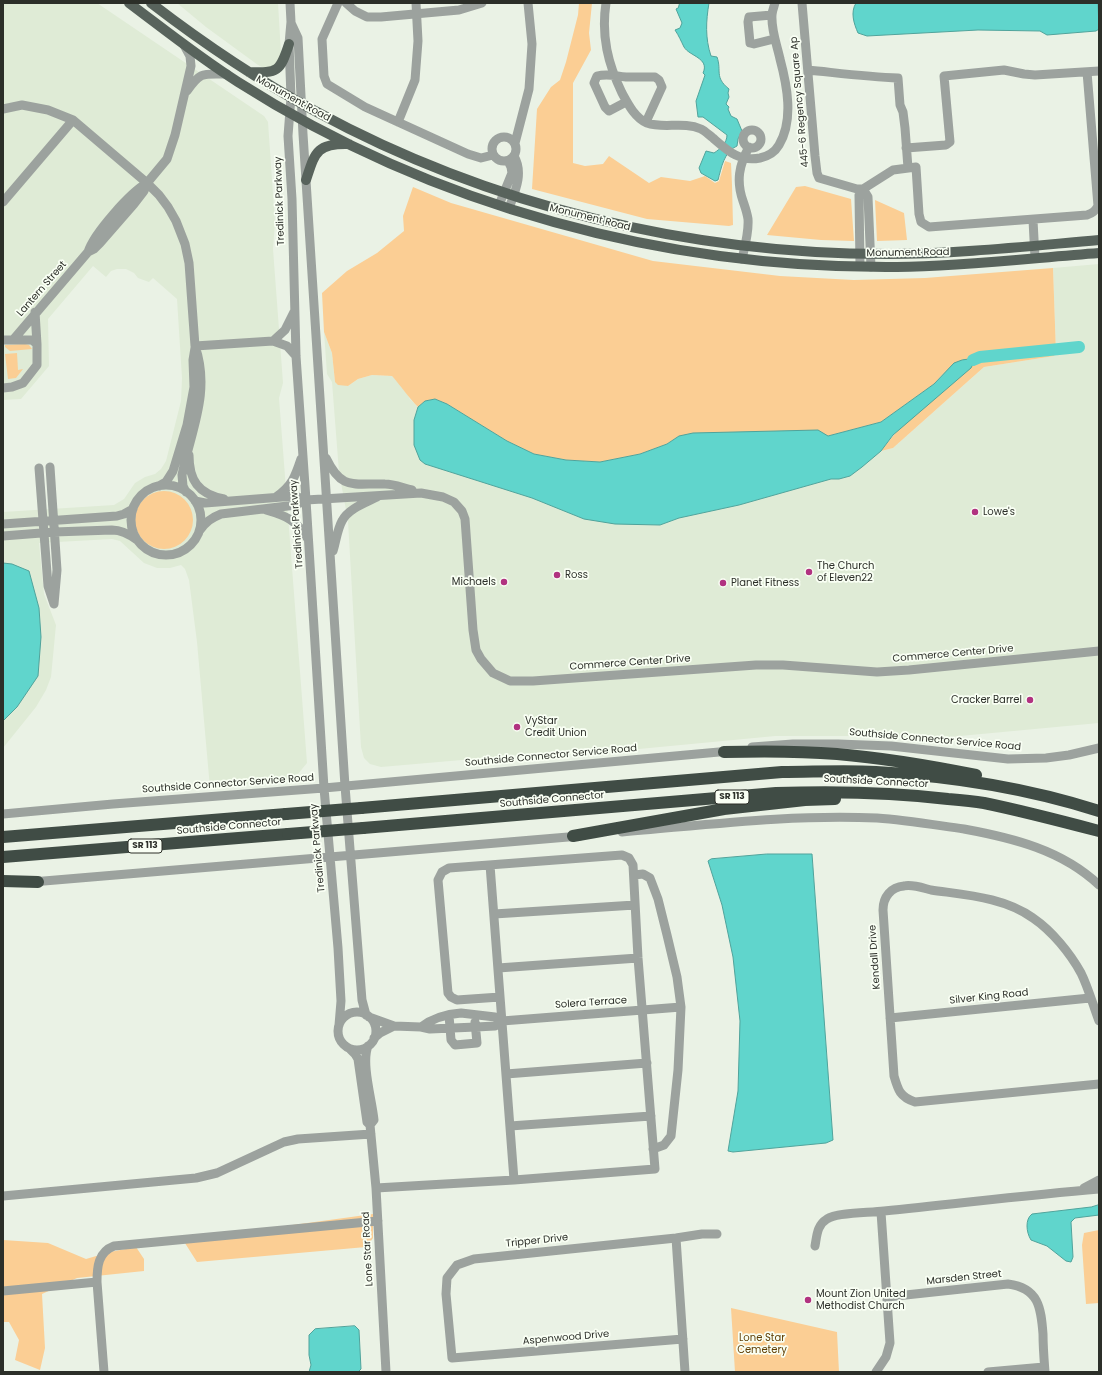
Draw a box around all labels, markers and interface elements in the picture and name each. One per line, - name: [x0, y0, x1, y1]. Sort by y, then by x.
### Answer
- street label: 445-6 Regency Square Ap: [788, 36, 812, 168]
- street label: Monument Road: [254, 74, 332, 124]
- street label: Tredinick Parkway: [272, 156, 288, 246]
- street label: Monument Road: [548, 202, 632, 234]
- street label: Monument Road: [866, 246, 950, 260]
- street label: Lantern Street: [15, 259, 69, 319]
- street label: Tredinick Parkway: [288, 479, 306, 569]
- place label: Lowe's: [983, 506, 1015, 518]
- marker: Lowe's: [970, 507, 980, 517]
- place label: The Church of Eleven22: [817, 560, 874, 584]
- marker: The Church of Eleven22: [804, 567, 814, 577]
- place label: Ross: [565, 569, 588, 581]
- marker: Ross: [552, 570, 562, 580]
- place label: Michaels: [452, 576, 496, 588]
- marker: Michaels: [499, 577, 509, 587]
- place label: Planet Fitness: [731, 577, 799, 589]
- marker: Planet Fitness: [718, 578, 728, 588]
- street label: Commerce Center Drive: [892, 643, 1014, 665]
- street label: Commerce Center Drive: [569, 653, 691, 673]
- place label: Cracker Barrel: [951, 694, 1022, 706]
- marker: Cracker Barrel: [1025, 695, 1035, 705]
- place label: VyStar Credit Union: [525, 715, 587, 738]
- marker: VyStar Credit Union: [512, 722, 522, 732]
- street label: Southside Connector Service Road: [849, 727, 1021, 753]
- street label: Southside Connector Service Road: [465, 743, 637, 769]
- street label: Southside Connector Service Road: [142, 772, 314, 796]
- street label: Southside Connector: [823, 773, 929, 791]
- street label: Southside Connector: [499, 789, 605, 811]
- road number: SR 113: [715, 790, 749, 804]
- street label: Tredinick Parkway: [308, 803, 328, 893]
- street label: Southside Connector: [176, 816, 282, 838]
- road number: SR 113: [128, 839, 162, 853]
- street label: Kendall Drive: [867, 924, 883, 990]
- street label: Silver King Road: [949, 987, 1029, 1007]
- street label: Solera Terrace: [555, 994, 627, 1012]
- street label: Lone Star Road: [360, 1211, 376, 1287]
- street label: Tripper Drive: [505, 1232, 569, 1250]
- street label: Marsden Street: [926, 1268, 1002, 1288]
- place label: Mount Zion United Methodist Church: [816, 1288, 906, 1312]
- marker: Mount Zion United Methodist Church: [803, 1295, 813, 1305]
- street label: Aspenwood Drive: [522, 1328, 610, 1348]
- park label: Lone Star Cemetery: [737, 1332, 787, 1356]

